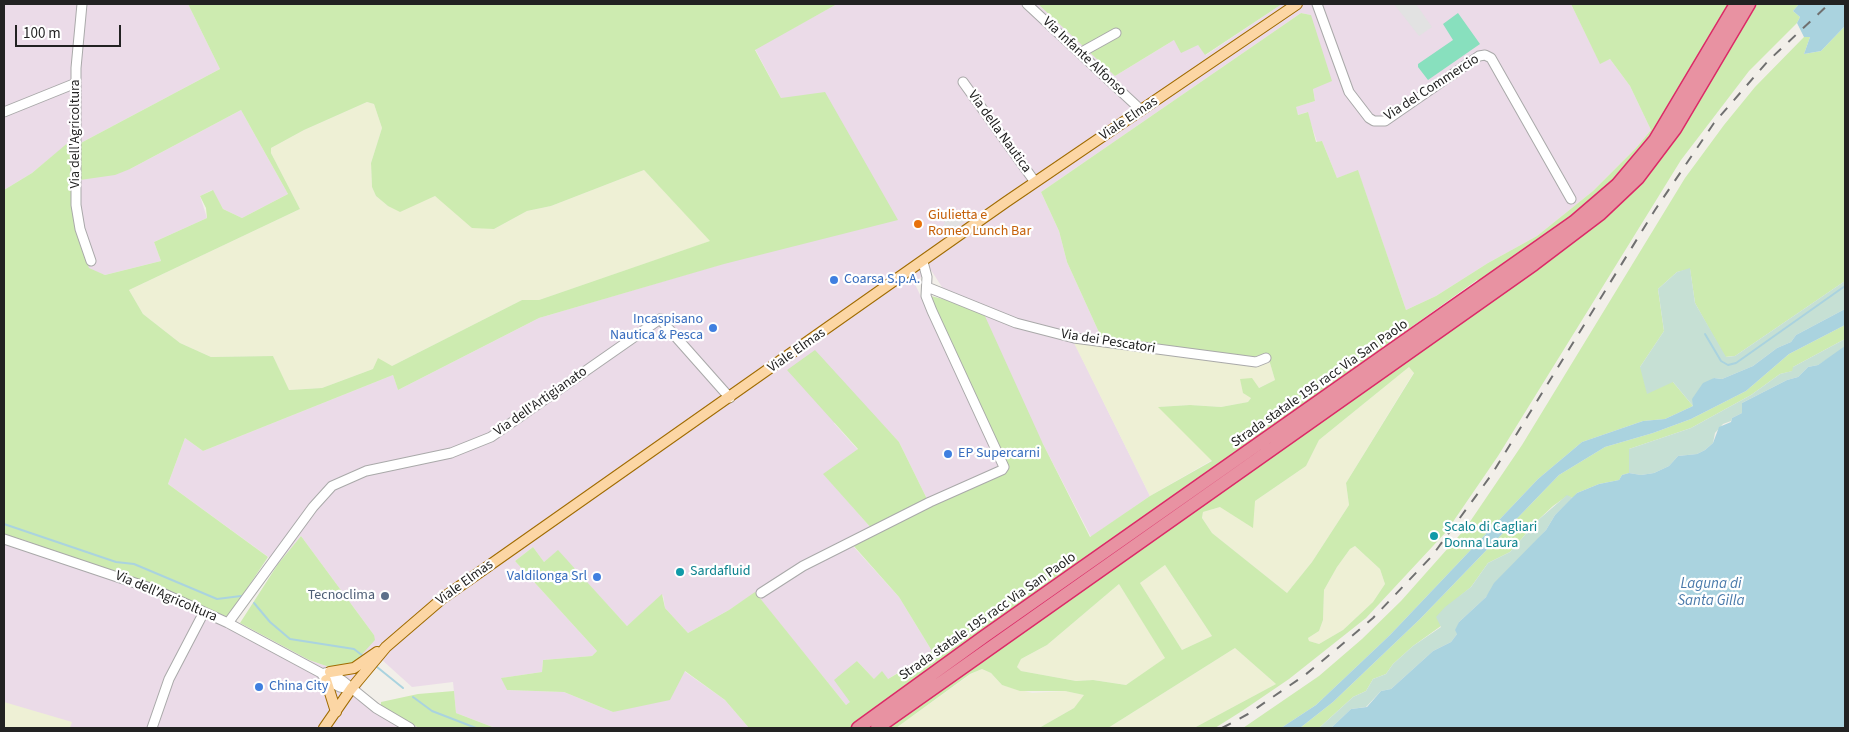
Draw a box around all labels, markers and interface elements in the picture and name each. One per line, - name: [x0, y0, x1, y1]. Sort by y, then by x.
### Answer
- street label: Via Infante Alfonso: [1039, 14, 1129, 100]
- scale bar: [18, 15, 124, 47]
- text: 100 m: [23, 23, 61, 44]
- street label: Via del Commercio: [1382, 51, 1482, 125]
- street label: Via dell'Agricoltura: [68, 79, 84, 189]
- street label: Via della Nautica: [964, 88, 1034, 176]
- street label: Viale Elmas: [1097, 93, 1161, 145]
- place label: Giulietta e Romeo Lunch Bar: [928, 208, 1031, 240]
- marker: Giulietta e Romeo Lunch Bar: [912, 218, 924, 230]
- place label: Coarsa S.p.A.: [844, 272, 920, 288]
- marker: Coarsa S.p.A.: [828, 274, 840, 286]
- place label: Incaspisano Nautica & Pesca: [610, 312, 703, 344]
- street label: Strada statale 195 racc Via San Paolo: [1228, 316, 1412, 452]
- marker: Incaspisano Nautica & Pesca: [707, 322, 719, 334]
- street label: Viale Elmas: [765, 325, 829, 377]
- street label: Via dei Pescatori: [1060, 326, 1156, 358]
- street label: Via dell'Artigianato: [491, 364, 591, 440]
- place label: EP Supercarni: [958, 446, 1040, 462]
- marker: EP Supercarni: [942, 448, 954, 460]
- place label: Scalo di Cagliari Donna Laura: [1444, 520, 1537, 552]
- marker: Scalo di Cagliari Donna Laura: [1428, 530, 1440, 542]
- street label: Strada statale 195 racc Via San Paolo: [896, 549, 1080, 685]
- street label: Viale Elmas: [433, 557, 497, 609]
- place label: Sardafluid: [690, 564, 751, 580]
- marker: Sardafluid: [674, 566, 686, 578]
- street label: Via dell'Agricoltura: [112, 568, 220, 626]
- place label: Valdilonga Srl: [507, 569, 587, 585]
- marker: Valdilonga Srl: [591, 571, 603, 583]
- water label: Laguna di Santa Gilla: [1677, 576, 1745, 611]
- place label: Tecnoclima: [308, 588, 375, 604]
- marker: Tecnoclima: [379, 590, 391, 602]
- place label: China City: [269, 679, 328, 695]
- marker: China City: [253, 681, 265, 693]

